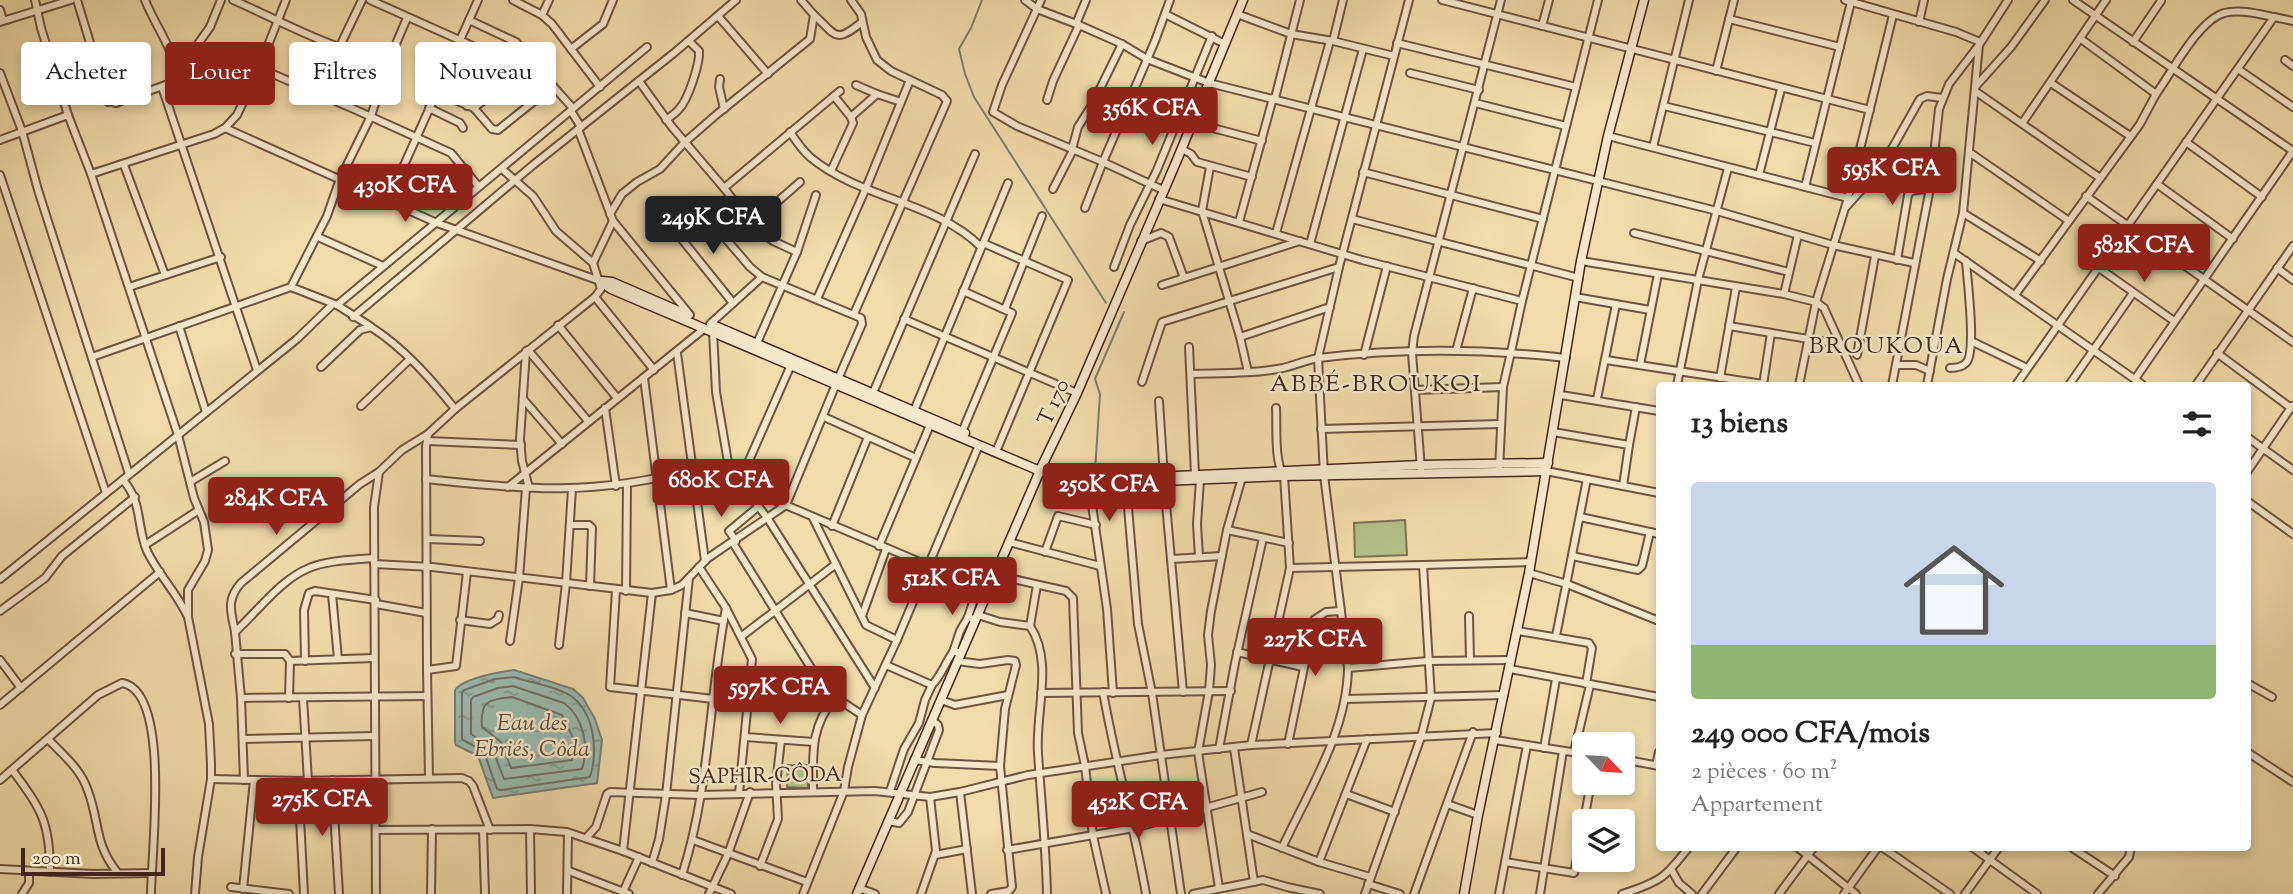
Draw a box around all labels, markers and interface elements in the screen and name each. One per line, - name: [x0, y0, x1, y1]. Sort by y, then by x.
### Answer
- chip: Acheter: [21, 42, 151, 105]
- chip: Louer: [165, 42, 275, 105]
- chip: Filtres: [289, 42, 401, 105]
- chip: Nouveau: [415, 42, 556, 105]
- pin: 356K CFA: [1080, 88, 1224, 147]
- text: 356K CFA: [1103, 93, 1201, 126]
- pin: 595K CFA: [1820, 148, 1964, 207]
- text: 595K CFA: [1843, 153, 1941, 186]
- pin: 430K CFA: [333, 164, 477, 224]
- text: 430K CFA: [353, 170, 457, 203]
- pin: 249K CFA: [641, 196, 785, 256]
- text: 249K CFA: [661, 202, 765, 235]
- pin: 582K CFA: [2072, 224, 2216, 284]
- text: 582K CFA: [2094, 230, 2194, 263]
- district label: BROUKOUA: [1809, 331, 1965, 364]
- district label: ABBÉ-BROUKOI: [1270, 368, 1482, 402]
- street label: T 170: [1031, 375, 1078, 431]
- text: 13 biens: [1691, 403, 1788, 446]
- icon: filters: [2178, 405, 2216, 443]
- pin: 680K CFA: [649, 460, 793, 519]
- pin: 250K CFA: [1037, 463, 1181, 523]
- text: 680K CFA: [668, 465, 774, 498]
- text: 250K CFA: [1059, 469, 1159, 502]
- pin: 284K CFA: [204, 477, 348, 537]
- text: 284K CFA: [224, 483, 328, 516]
- icon: home: [1891, 527, 2017, 653]
- pin: 512K CFA: [880, 558, 1024, 617]
- text: 512K CFA: [904, 563, 1000, 596]
- pin: 227K CFA: [1243, 618, 1387, 678]
- text: 227K CFA: [1263, 624, 1367, 657]
- pin: 597K CFA: [708, 666, 852, 726]
- text: 597K CFA: [730, 672, 830, 705]
- water label: Eau des Ebriés, Côda: [474, 708, 590, 767]
- text: 249 000 CFA/mois: [1691, 713, 1930, 756]
- north arrow: [1572, 732, 1634, 794]
- map controls: [1572, 732, 1635, 872]
- text: 2 pièces · 60 m²: [1691, 756, 1838, 789]
- street label: SAPHIR-CÔDA: [688, 761, 842, 793]
- pin: 275K CFA: [250, 778, 394, 838]
- pin: 452K CFA: [1066, 782, 1210, 841]
- text: 275K CFA: [272, 784, 372, 817]
- text: 452K CFA: [1088, 787, 1188, 820]
- text: Appartement: [1691, 789, 1823, 822]
- button: layers: [1572, 809, 1635, 872]
- scale bar: [21, 845, 164, 877]
- text: 200 m: [32, 846, 81, 873]

